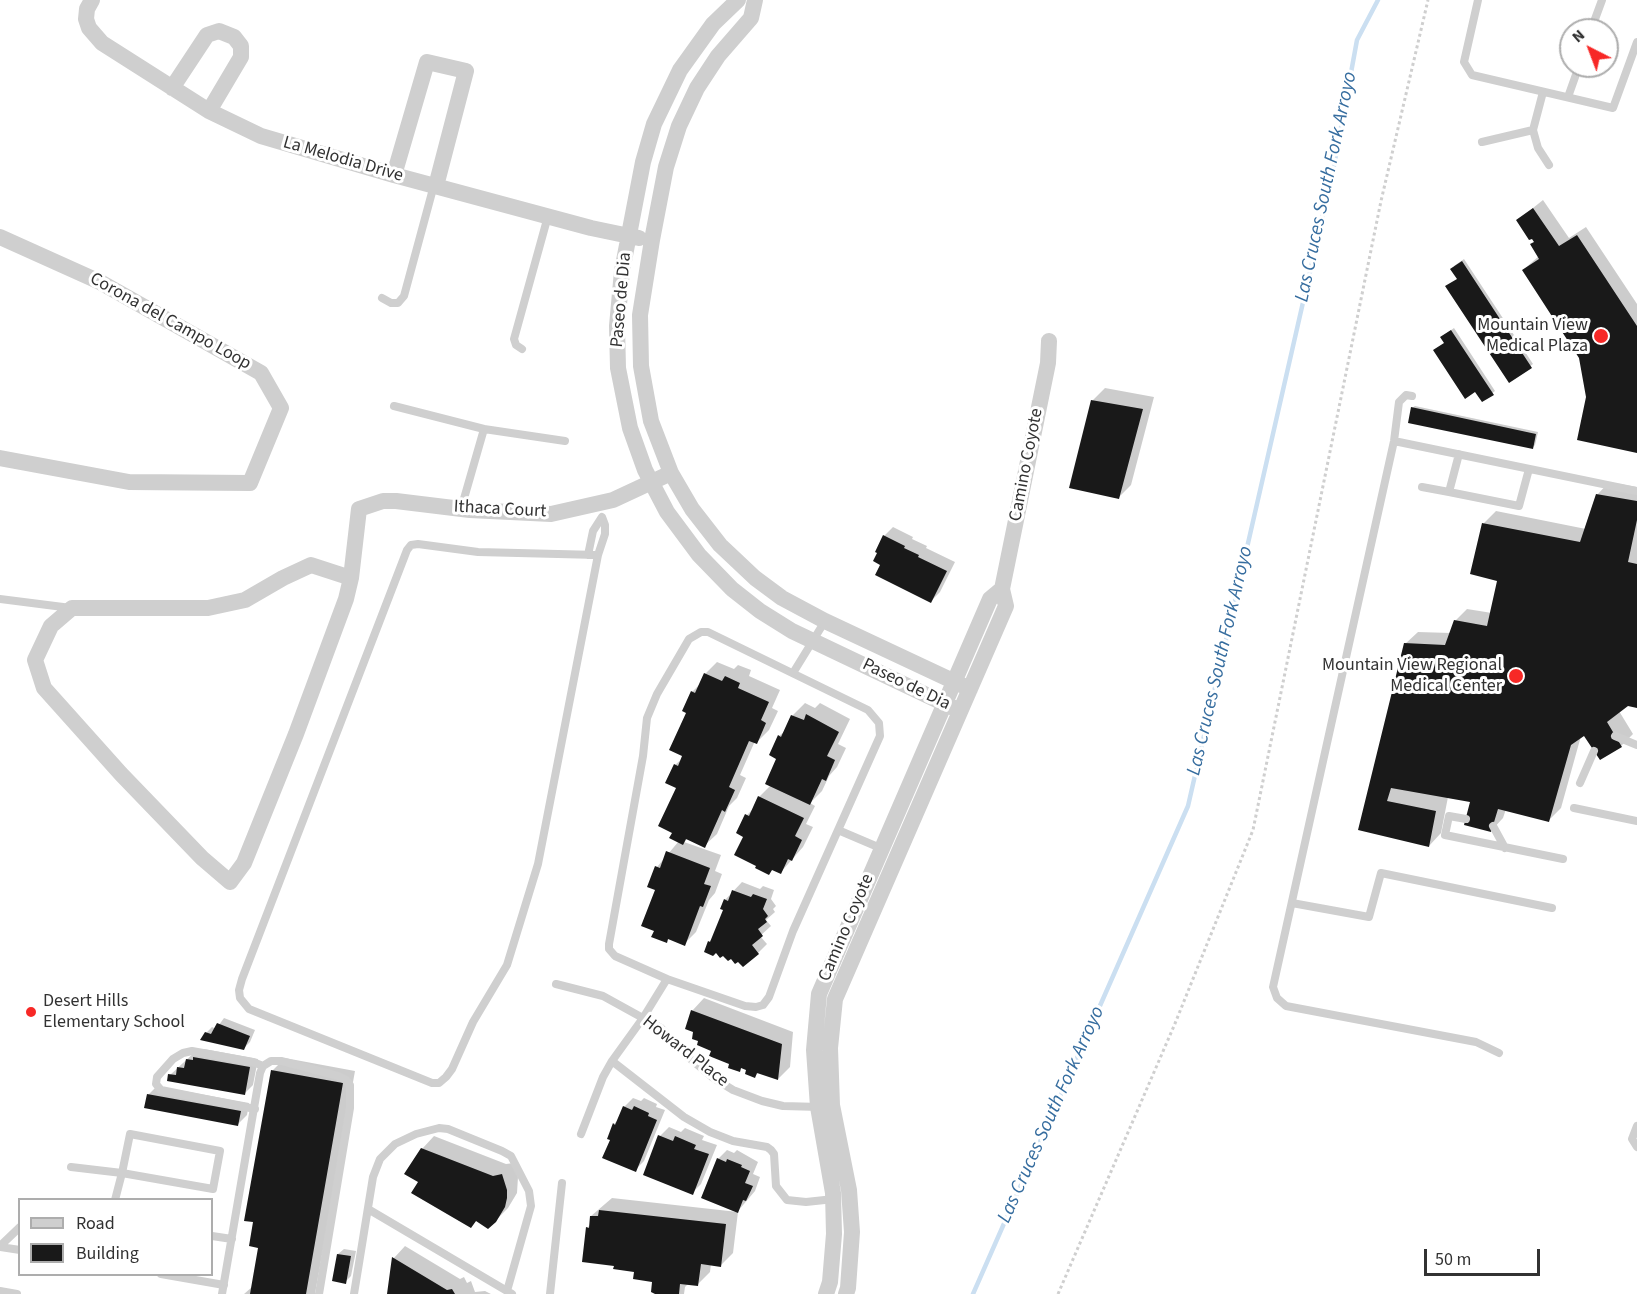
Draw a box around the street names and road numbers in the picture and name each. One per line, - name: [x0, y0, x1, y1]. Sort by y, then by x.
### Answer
- street label: La Melodia Drive: [280, 133, 406, 187]
- street label: Paseo de Dia: [607, 252, 637, 348]
- street label: Corona del Campo Loop: [86, 269, 254, 375]
- street label: Camino Coyote: [1005, 407, 1049, 523]
- street label: Ithaca Court: [453, 497, 547, 523]
- street label: Paseo de Dia: [858, 654, 954, 716]
- street label: Camino Coyote: [815, 871, 879, 985]
- street label: Howard Place: [638, 1012, 732, 1092]

